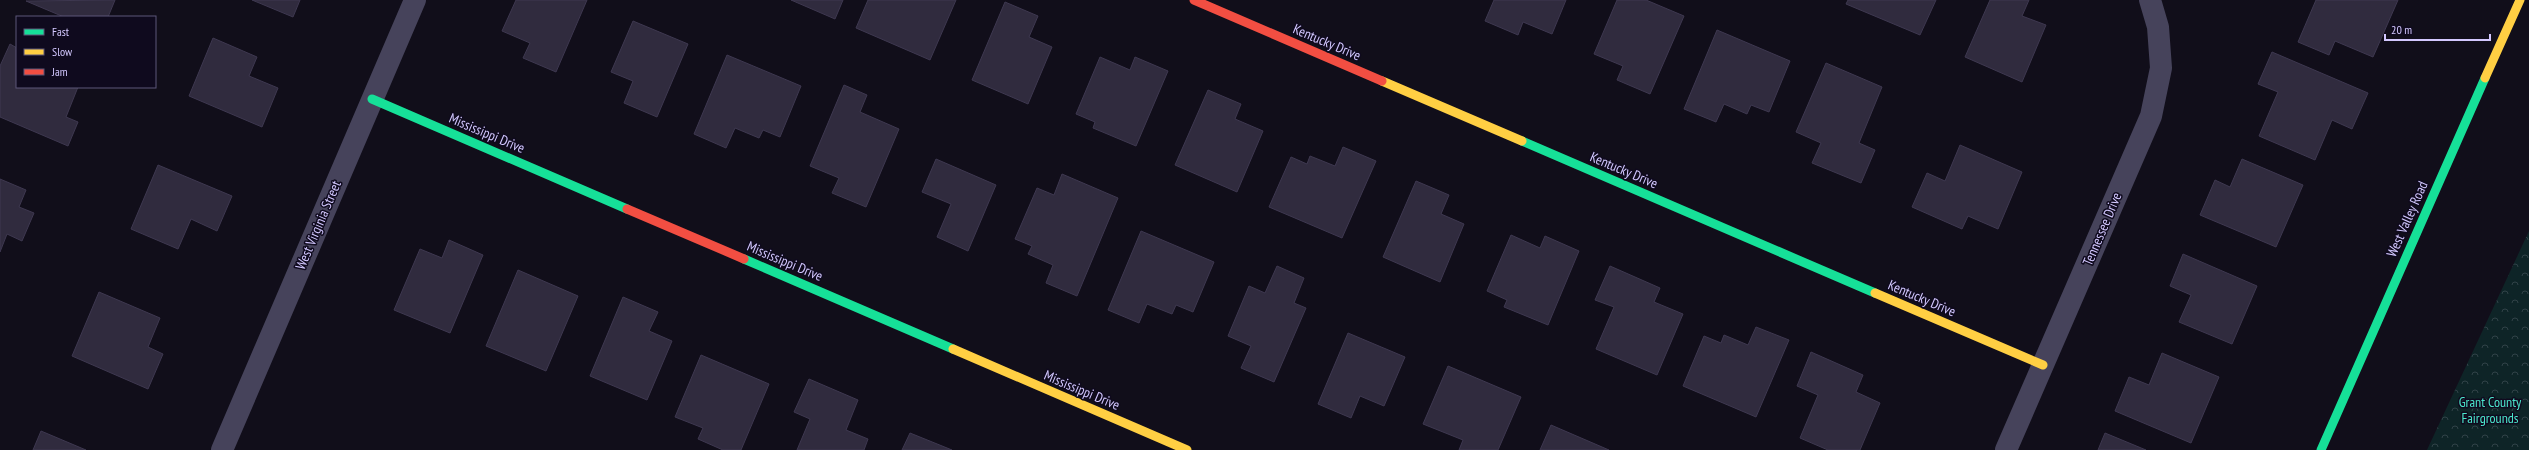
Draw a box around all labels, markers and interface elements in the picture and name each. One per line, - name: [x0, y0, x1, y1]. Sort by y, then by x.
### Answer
- legend: [16, 16, 156, 88]
- scale bar: [2385, 16, 2490, 42]
- street label: Kentucky Drive: [1290, 20, 1364, 64]
- text: 20 m: [2391, 22, 2412, 37]
- text: Fast: [52, 24, 70, 39]
- text: Slow: [52, 44, 73, 59]
- text: Jam: [51, 64, 68, 79]
- street label: Mississippi Drive: [446, 109, 528, 157]
- street label: Kentucky Drive: [1587, 148, 1661, 192]
- street label: West Virginia Street: [291, 178, 345, 272]
- street label: West Valley Road: [2382, 178, 2432, 260]
- street label: Tennessee Drive: [2078, 189, 2126, 268]
- street label: Mississippi Drive: [744, 237, 826, 285]
- street label: Kentucky Drive: [1885, 276, 1959, 320]
- street label: Mississippi Drive: [1041, 366, 1123, 414]
- park label: Grant County Fairgrounds: [2459, 393, 2522, 427]

